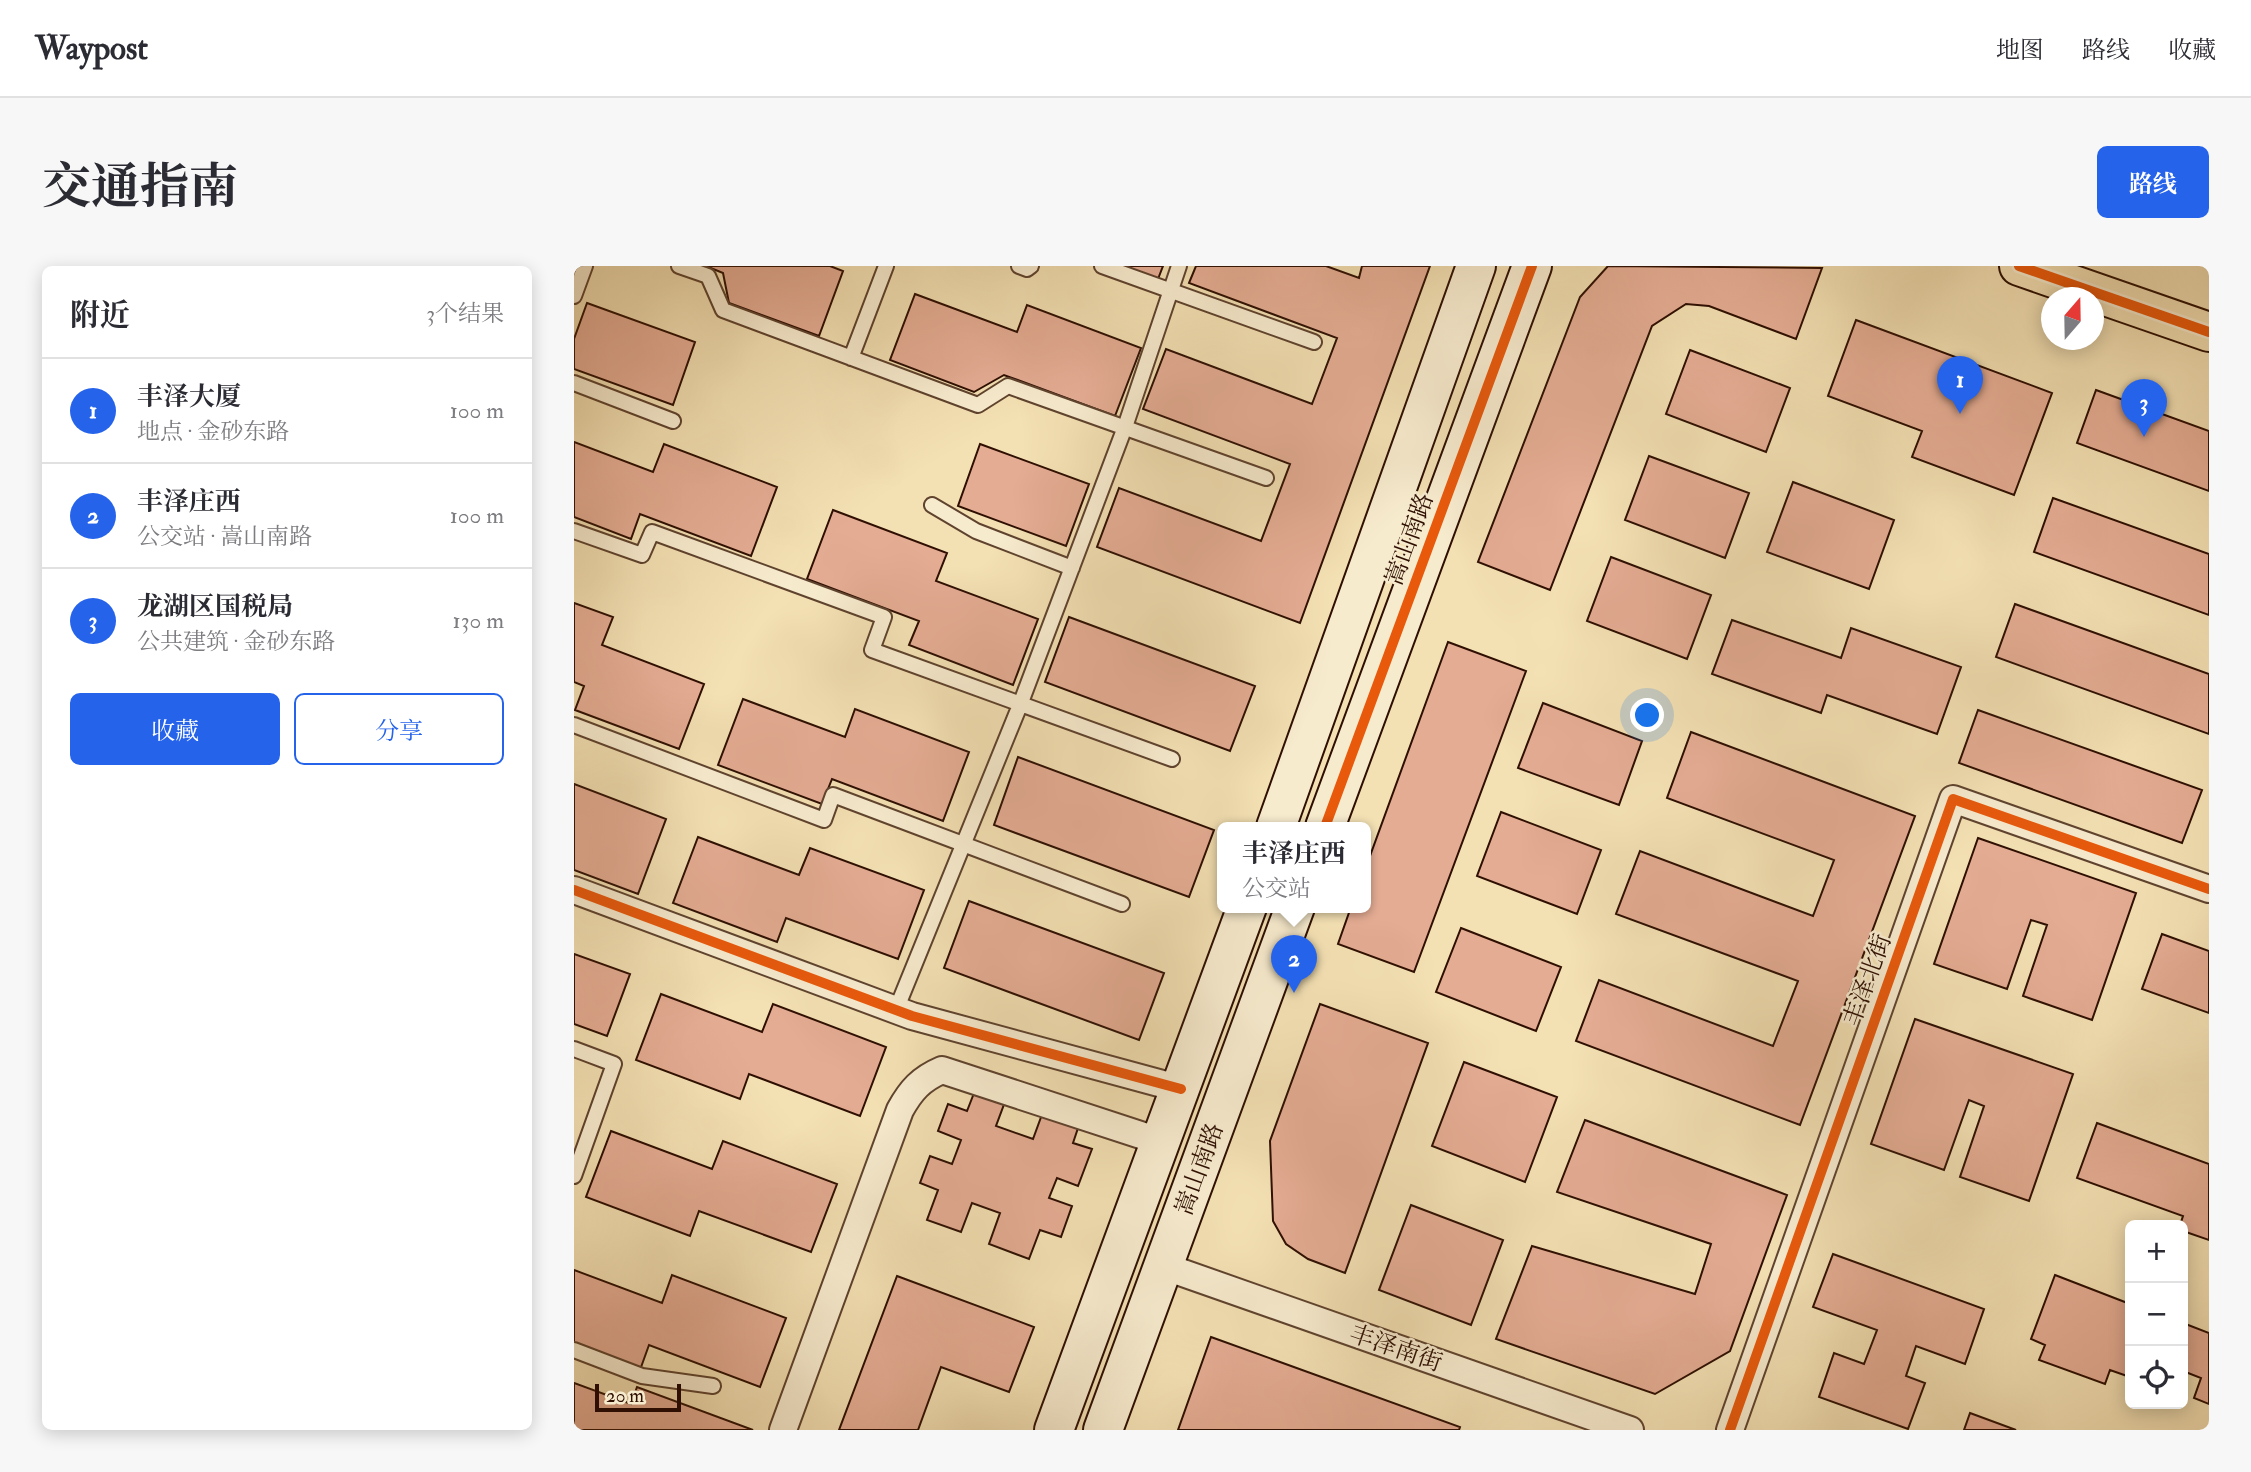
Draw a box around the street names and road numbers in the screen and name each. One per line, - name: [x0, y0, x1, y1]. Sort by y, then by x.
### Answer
- street label: 嵩山南路: [1378, 489, 1440, 590]
- street label: 丰泽北街: [1836, 930, 1898, 1031]
- street label: 嵩山南路: [1168, 1119, 1230, 1220]
- street label: 丰泽南街: [1345, 1318, 1446, 1379]

